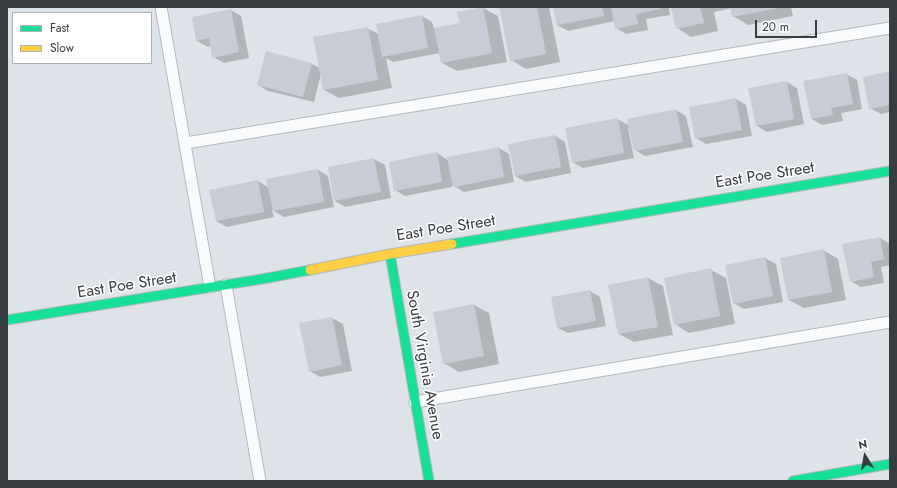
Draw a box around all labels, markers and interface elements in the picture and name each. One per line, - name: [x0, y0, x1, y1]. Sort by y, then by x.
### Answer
- legend: [12, 12, 152, 64]
- scale bar: [757, 12, 819, 38]
- text: 20 m: [762, 18, 789, 36]
- text: Fast: [50, 19, 69, 37]
- text: Slow: [50, 39, 74, 57]
- street label: East Poe Street: [714, 159, 816, 193]
- street label: East Poe Street: [395, 212, 497, 246]
- street label: East Poe Street: [76, 269, 178, 303]
- street label: South Virginia Avenue: [401, 289, 447, 441]
- north arrow: [845, 436, 885, 476]
- text: N: [857, 436, 869, 453]

